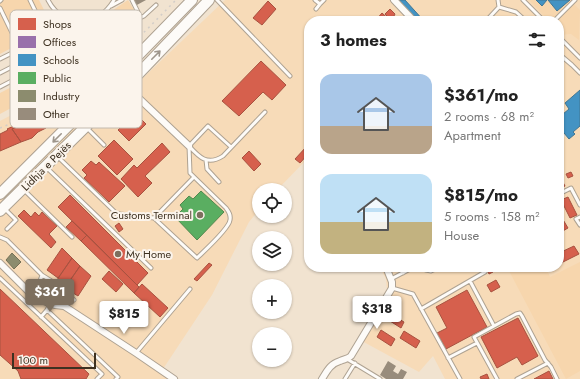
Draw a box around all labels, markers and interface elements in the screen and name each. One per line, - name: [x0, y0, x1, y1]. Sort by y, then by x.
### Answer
- legend: [10, 10, 142, 128]
- text: Shops: [43, 16, 72, 32]
- text: 3 homes: [320, 28, 387, 52]
- icon: filters: [526, 29, 548, 51]
- text: Offices: [43, 34, 77, 50]
- one-way arrow: [152, 50, 161, 60]
- text: Schools: [43, 52, 80, 68]
- text: Public: [43, 70, 72, 86]
- text: $361/mo: [444, 83, 518, 107]
- text: Industry: [43, 88, 80, 104]
- icon: home: [352, 90, 400, 138]
- text: Other: [43, 106, 70, 122]
- text: 2 rooms · 68 m²: [444, 107, 534, 126]
- text: Apartment: [444, 126, 501, 145]
- one-way arrow: [52, 133, 62, 142]
- street label: Lidhja e Pejës: [18, 137, 75, 194]
- map controls: [252, 183, 292, 367]
- button: locate: [252, 183, 292, 223]
- text: $815/mo: [444, 183, 518, 207]
- icon: home: [352, 190, 400, 238]
- place label: Customs Terminal: [111, 207, 192, 223]
- text: 5 rooms · 158 m²: [444, 207, 540, 226]
- marker: Customs Terminal: [195, 210, 205, 220]
- text: House: [444, 226, 479, 245]
- button: layers: [252, 231, 292, 271]
- place label: My Home: [126, 246, 172, 262]
- marker: My Home: [113, 249, 123, 259]
- pin: $361: [26, 279, 74, 313]
- button: +: [252, 279, 292, 319]
- text: $361: [34, 282, 66, 301]
- pin: $318: [353, 296, 401, 330]
- text: $318: [362, 299, 392, 318]
- pin: $815: [100, 301, 148, 335]
- text: $815: [108, 304, 140, 323]
- button: −: [252, 327, 292, 367]
- scale bar: [12, 351, 96, 370]
- text: 100 m: [18, 352, 48, 368]

